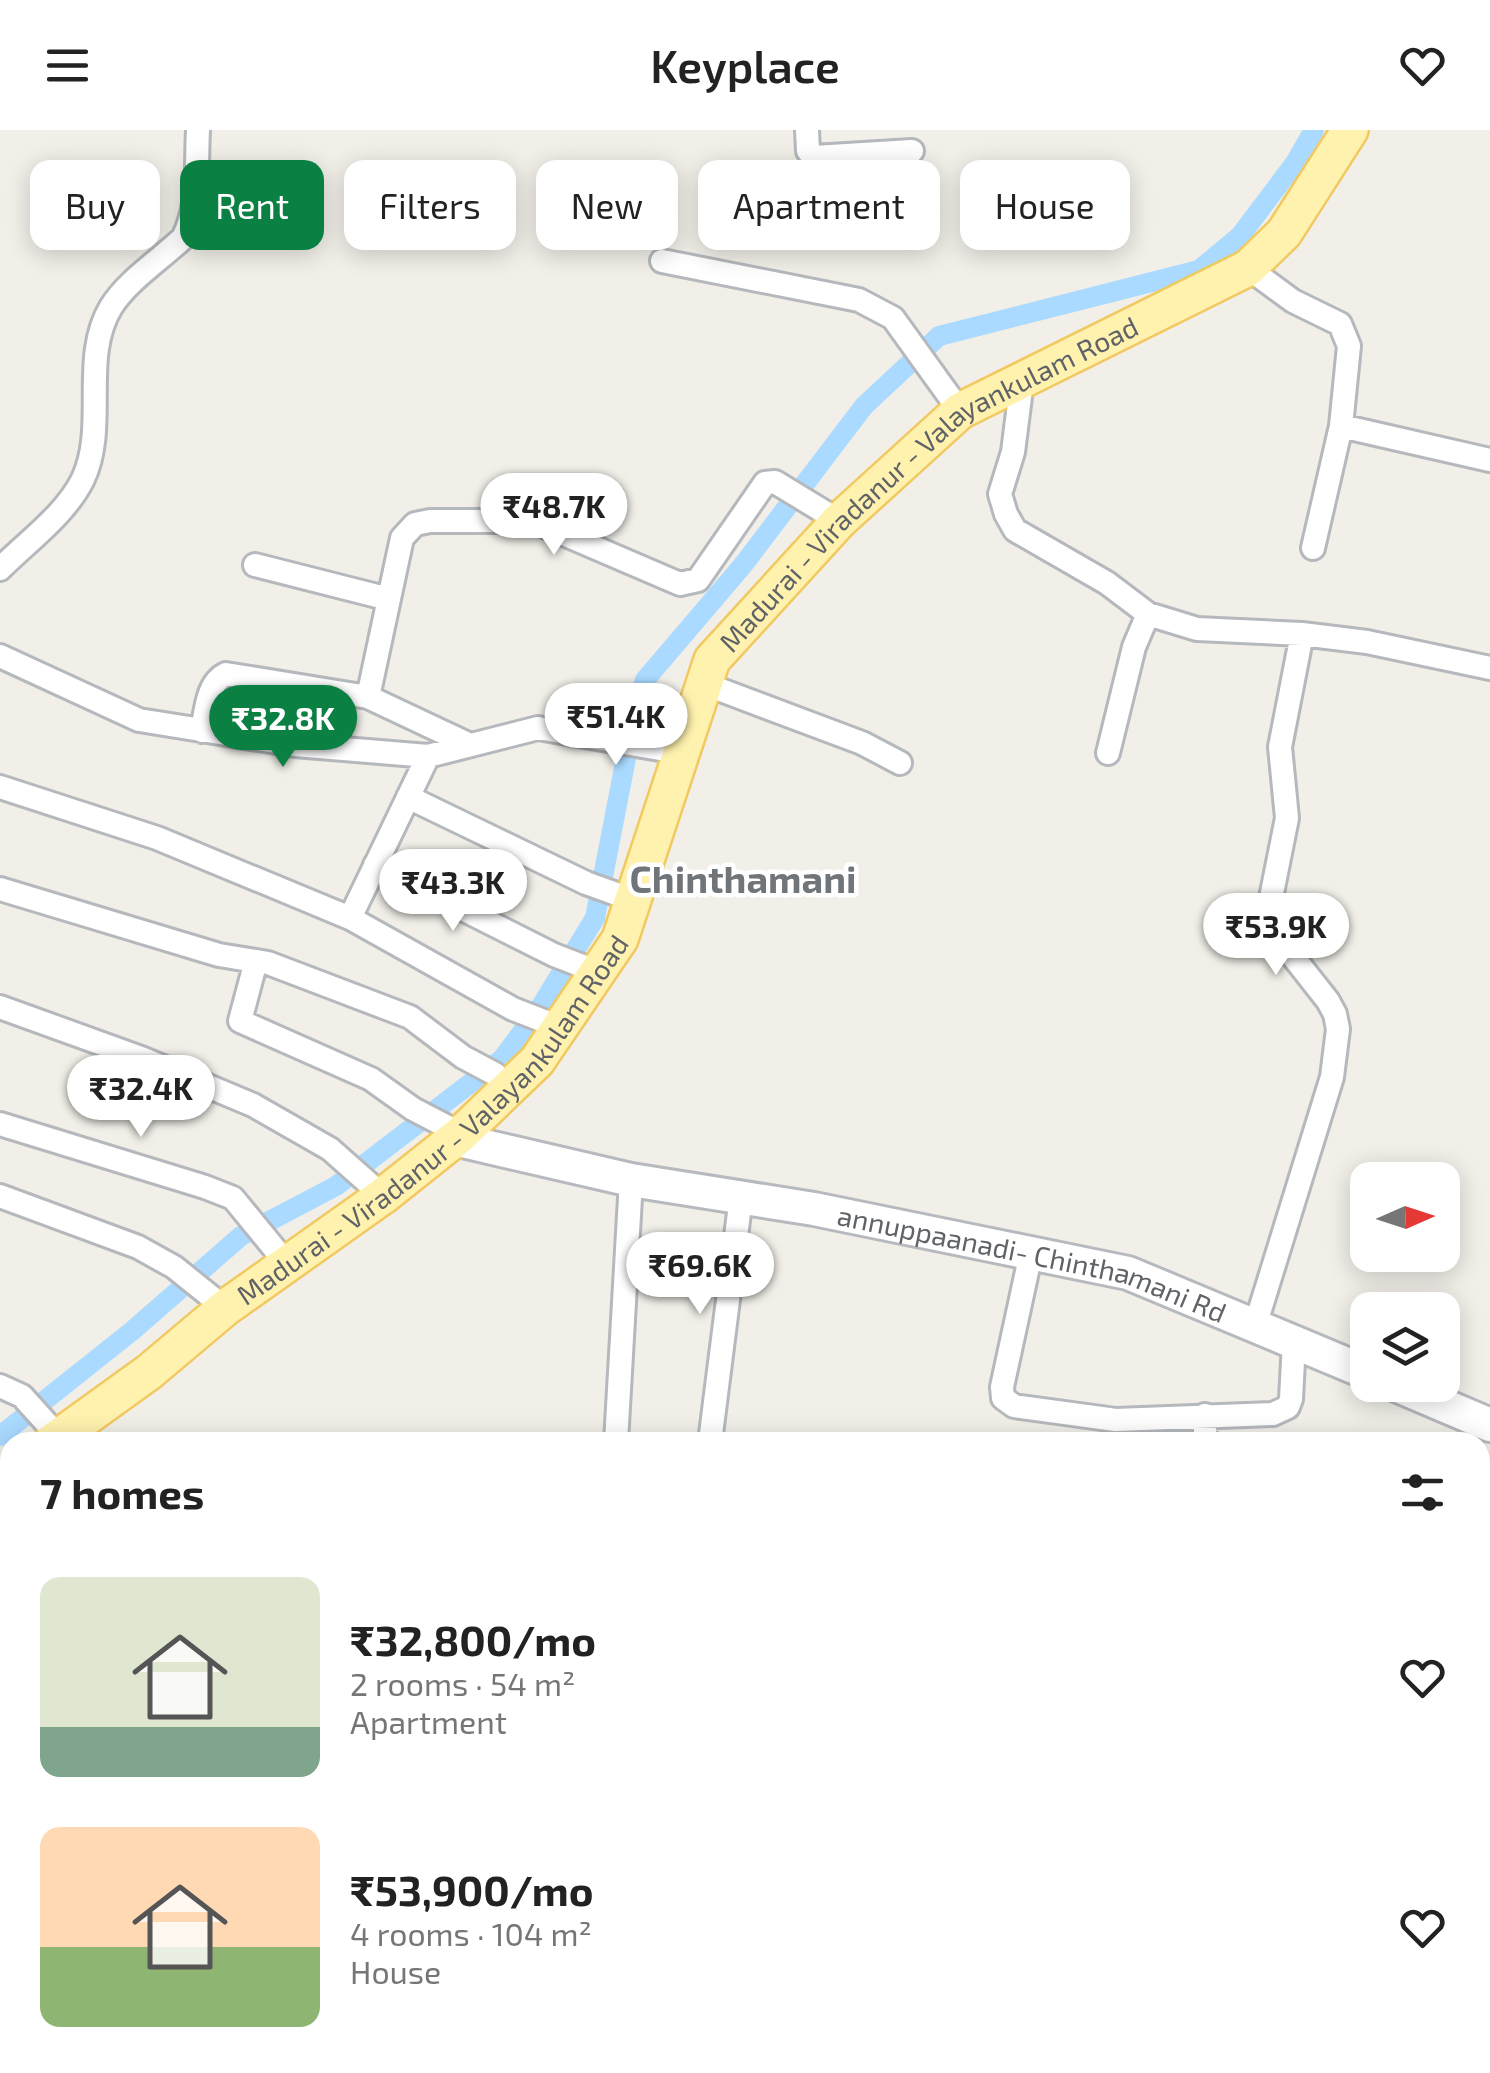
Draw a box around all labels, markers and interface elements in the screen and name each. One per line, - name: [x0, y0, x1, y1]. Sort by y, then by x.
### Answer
- icon: menu: [40, 38, 95, 93]
- text: Keyplace: [650, 38, 840, 92]
- icon: heart: [1395, 38, 1450, 93]
- chip: Buy: [30, 160, 160, 250]
- chip: Rent: [180, 160, 324, 250]
- chip: Filters: [344, 160, 516, 250]
- chip: New: [536, 160, 678, 250]
- chip: Apartment: [698, 160, 940, 250]
- chip: House: [960, 160, 1130, 250]
- street label: Madurai - Viradanur - Valayankulam Road: [712, 308, 1143, 658]
- pin: ₹48.7K: [473, 473, 635, 558]
- text: ₹48.7K: [502, 486, 606, 524]
- pin: ₹51.4K: [535, 683, 697, 768]
- pin: ₹32.8K: [202, 685, 364, 770]
- text: ₹51.4K: [567, 696, 665, 734]
- text: ₹32.8K: [231, 698, 335, 736]
- pin: ₹43.3K: [372, 849, 534, 934]
- district label: Chinthamani: [629, 855, 857, 901]
- text: ₹43.3K: [401, 862, 505, 900]
- pin: ₹53.9K: [1195, 893, 1357, 978]
- text: ₹53.9K: [1225, 906, 1327, 944]
- street label: Madurai - Viradanur - Valayankulam Road: [230, 928, 635, 1312]
- pin: ₹32.4K: [60, 1055, 222, 1140]
- text: ₹32.4K: [89, 1068, 193, 1106]
- north arrow: [1350, 1162, 1460, 1272]
- map controls: [1350, 1162, 1460, 1402]
- street label: annuppaanadi- Chinthamani Rd: [835, 1197, 1232, 1329]
- pin: ₹69.6K: [619, 1232, 781, 1317]
- text: ₹69.6K: [648, 1245, 752, 1283]
- button: layers: [1350, 1292, 1460, 1402]
- icon: filters: [1395, 1465, 1450, 1520]
- text: 7 homes: [40, 1467, 204, 1517]
- text: ₹32,800/mo: [350, 1614, 596, 1664]
- icon: home: [120, 1617, 240, 1737]
- icon: heart: [1395, 1650, 1450, 1705]
- text: 2 rooms · 54 m²: [350, 1664, 575, 1702]
- text: Apartment: [350, 1702, 507, 1740]
- text: ₹53,900/mo: [350, 1864, 593, 1914]
- icon: home: [120, 1867, 240, 1987]
- icon: heart: [1395, 1900, 1450, 1955]
- text: 4 rooms · 104 m²: [350, 1914, 592, 1952]
- text: House: [350, 1952, 441, 1990]

